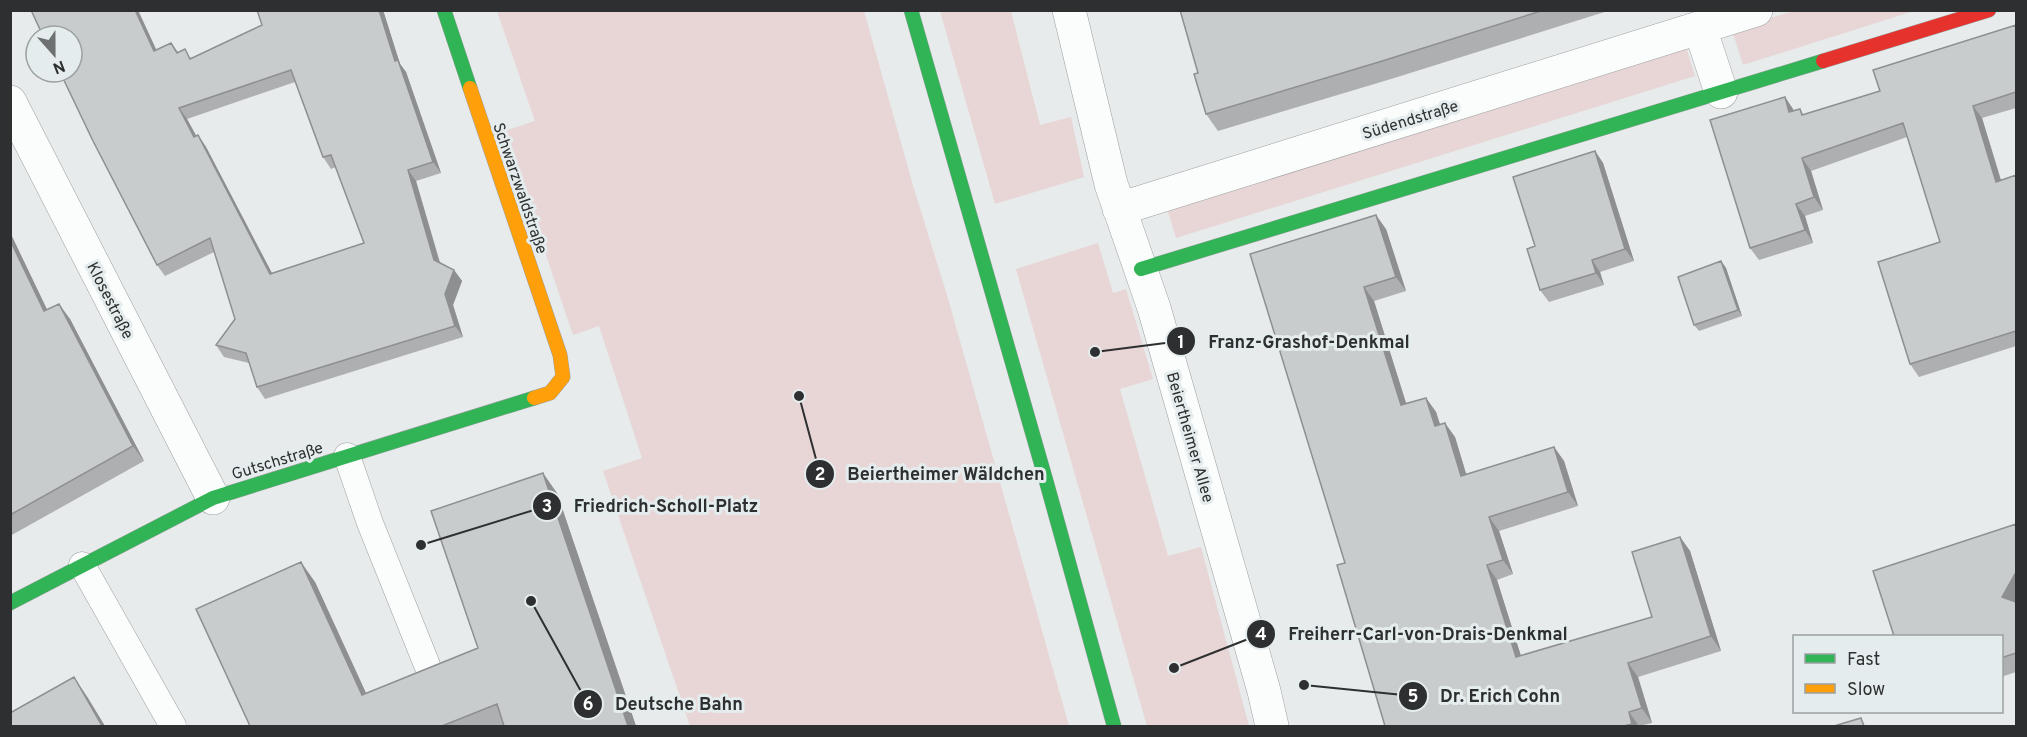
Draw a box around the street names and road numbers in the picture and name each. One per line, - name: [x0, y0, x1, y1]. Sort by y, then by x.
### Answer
- street label: Südendstraße: [1360, 97, 1461, 145]
- street label: Schwarzwaldstraße: [487, 120, 551, 257]
- street label: Klosestraße: [81, 259, 137, 343]
- street label: Beiertheimer Allee: [1161, 370, 1217, 505]
- street label: Gutschstraße: [229, 438, 326, 485]

